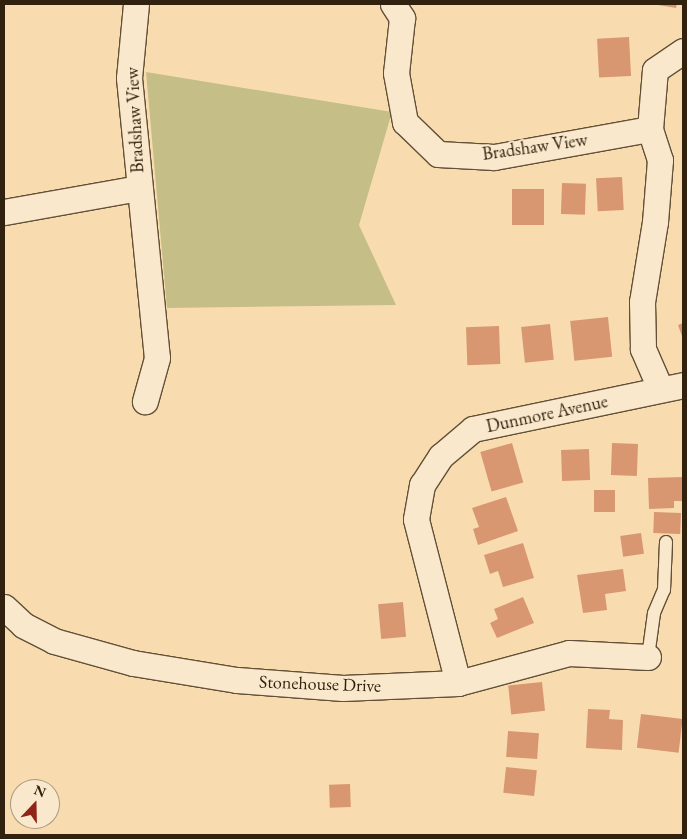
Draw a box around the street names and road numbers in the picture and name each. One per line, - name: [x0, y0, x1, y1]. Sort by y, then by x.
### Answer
- street label: Bradshaw View: [121, 66, 149, 174]
- street label: Bradshaw View: [481, 129, 589, 165]
- street label: Dunmore Avenue: [484, 391, 610, 437]
- street label: Stonehouse Drive: [259, 671, 381, 697]

